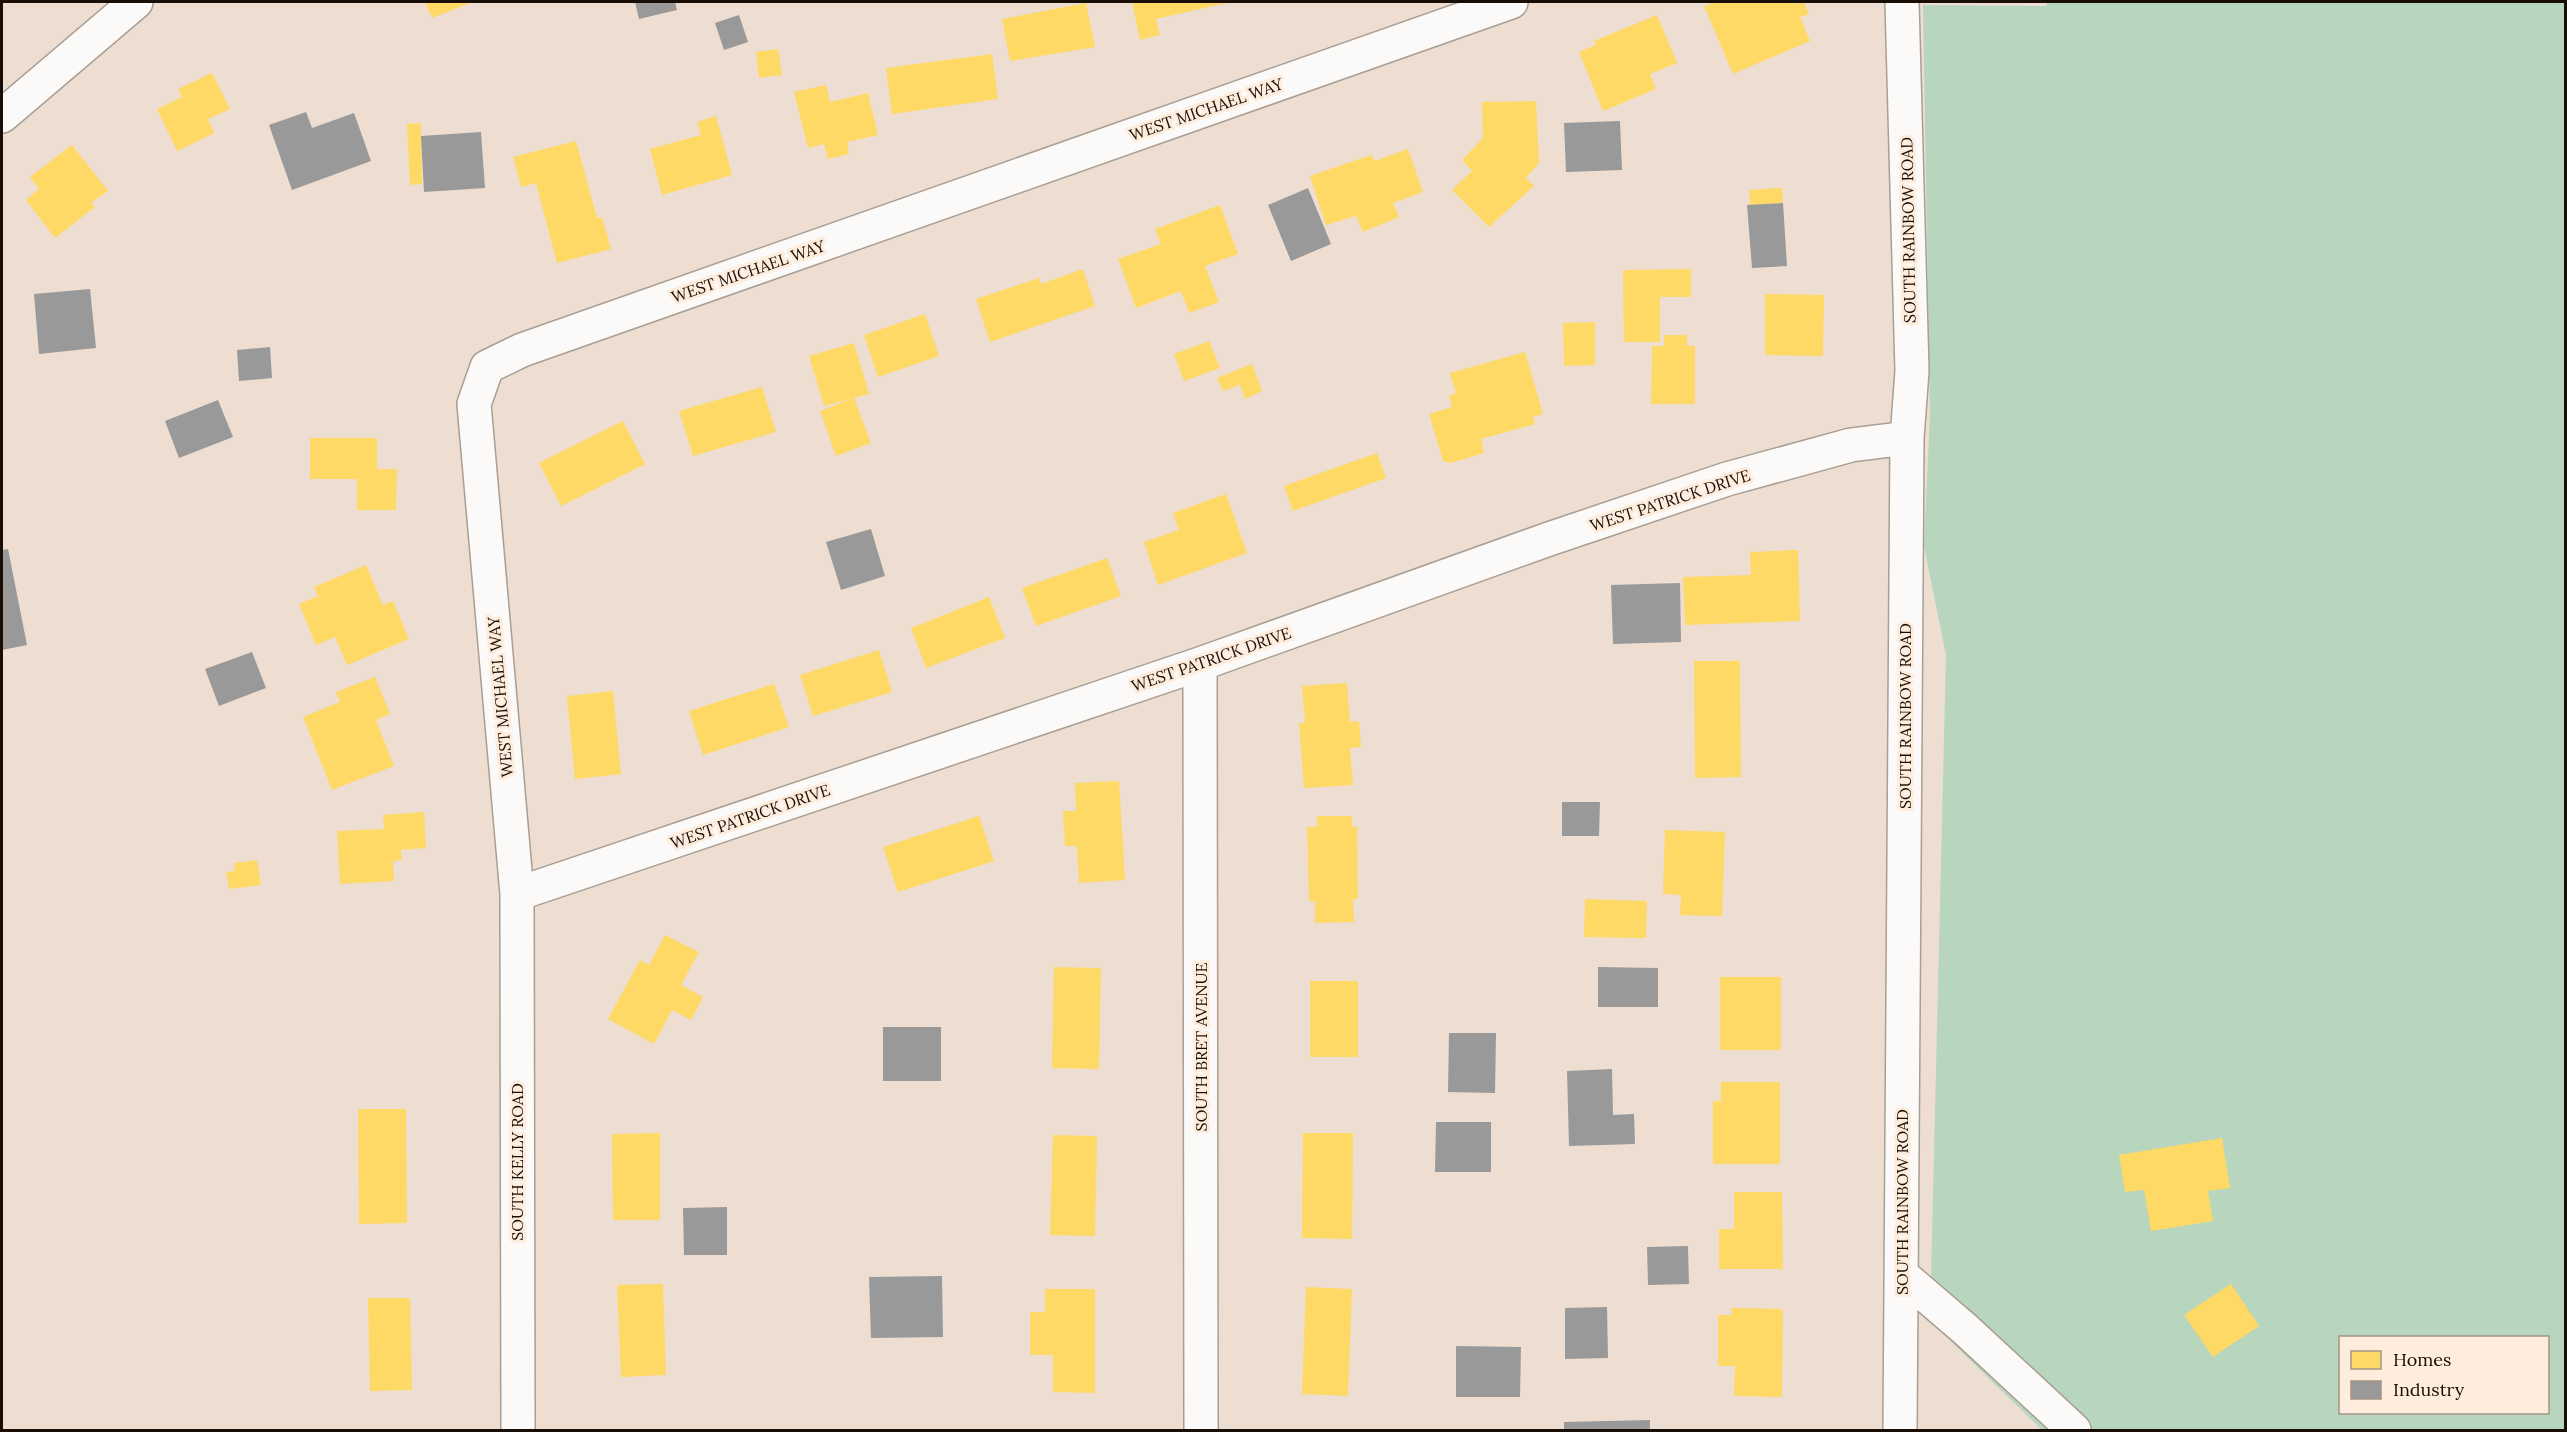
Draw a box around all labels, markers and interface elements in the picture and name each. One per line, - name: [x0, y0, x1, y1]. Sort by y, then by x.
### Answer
- street label: WEST MICHAEL WAY: [1127, 73, 1286, 145]
- street label: SOUTH RAINBOW ROAD: [1896, 137, 1920, 323]
- street label: WEST MICHAEL WAY: [669, 235, 828, 307]
- street label: WEST PATRICK DRIVE: [1587, 465, 1753, 535]
- street label: WEST MICHAEL WAY: [483, 615, 517, 778]
- street label: WEST PATRICK DRIVE: [1129, 622, 1294, 696]
- street label: SOUTH RAINBOW ROAD: [1895, 623, 1915, 809]
- street label: WEST PATRICK DRIVE: [668, 779, 833, 853]
- street label: SOUTH BRET AVENUE: [1191, 963, 1211, 1131]
- street label: SOUTH KELLY ROAD: [507, 1083, 527, 1241]
- street label: SOUTH RAINBOW ROAD: [1892, 1109, 1912, 1295]
- legend: [2339, 1336, 2549, 1414]
- text: Homes: [2393, 1348, 2451, 1371]
- text: Industry: [2393, 1378, 2465, 1401]

